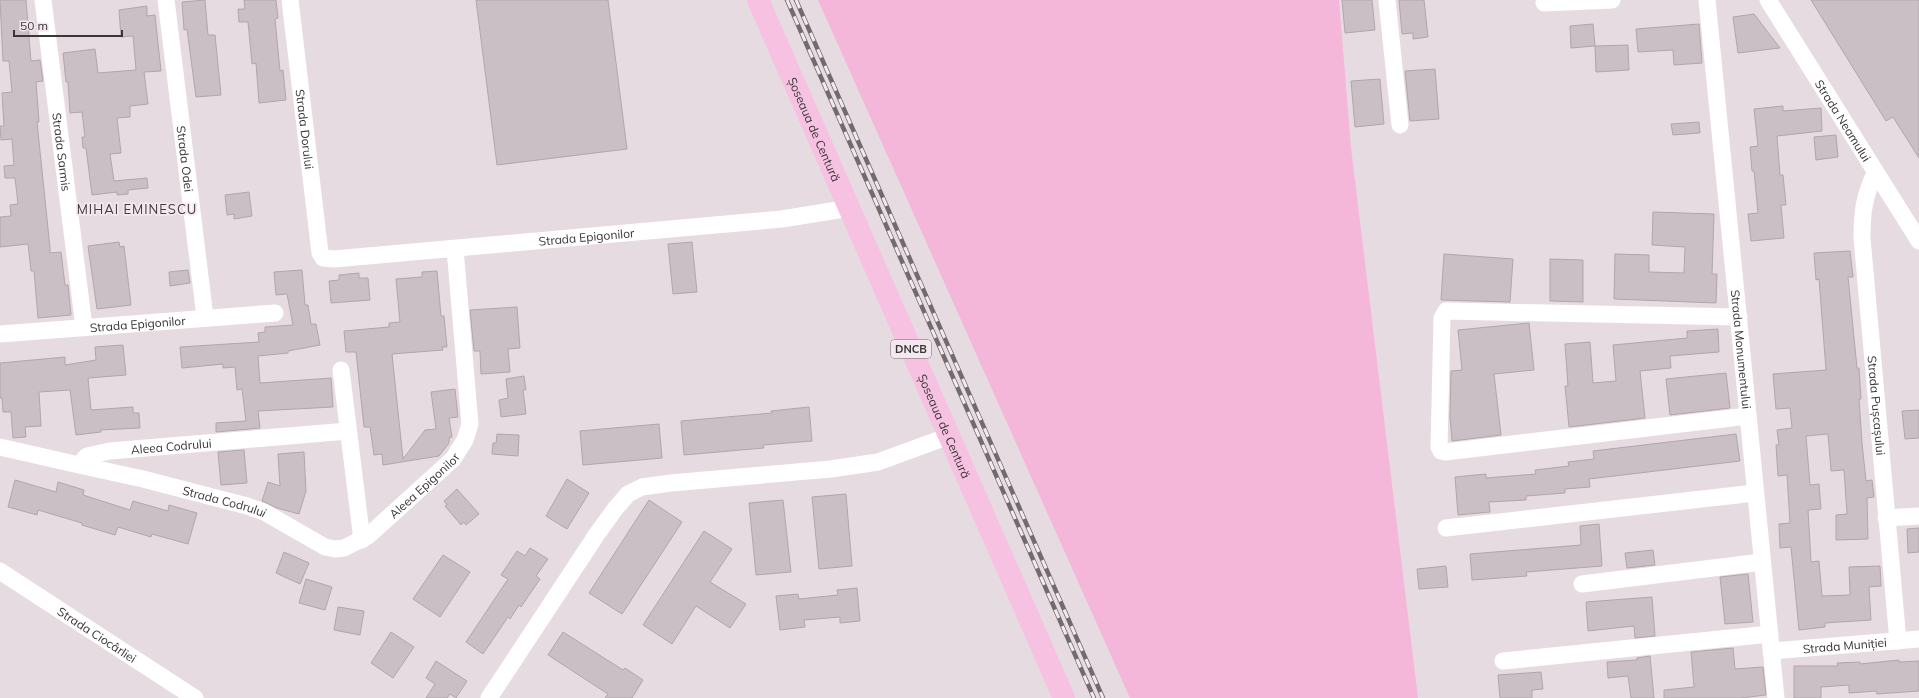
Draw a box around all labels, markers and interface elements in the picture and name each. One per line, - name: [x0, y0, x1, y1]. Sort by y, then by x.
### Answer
- scale bar: [14, 12, 122, 38]
- text: 50 m: [20, 18, 48, 33]
- street label: Șoseaua de Centură: [784, 75, 844, 184]
- street label: Strada Neamului: [1812, 77, 1875, 164]
- street label: Strada Dorului: [293, 88, 318, 170]
- street label: Strada Sarmis: [50, 112, 74, 192]
- street label: Strada Odei: [174, 125, 197, 193]
- district label: MIHAI EMINESCU: [77, 201, 197, 217]
- street label: Strada Epigonilor: [538, 225, 635, 248]
- street label: Strada Monumentului: [1728, 289, 1755, 410]
- street label: Strada Epigonilor: [89, 312, 187, 335]
- road number: DNCB: [891, 340, 931, 358]
- street label: Strada Pușcașului: [1865, 355, 1889, 456]
- street label: Șoseaua de Centură: [914, 371, 974, 480]
- street label: Aleea Codrului: [130, 435, 212, 457]
- street label: Aleea Epigonilor: [386, 449, 463, 521]
- street label: Strada Codrului: [181, 482, 270, 520]
- street label: Strada Ciocârliei: [55, 603, 140, 666]
- street label: Strada Muniției: [1802, 634, 1888, 656]

